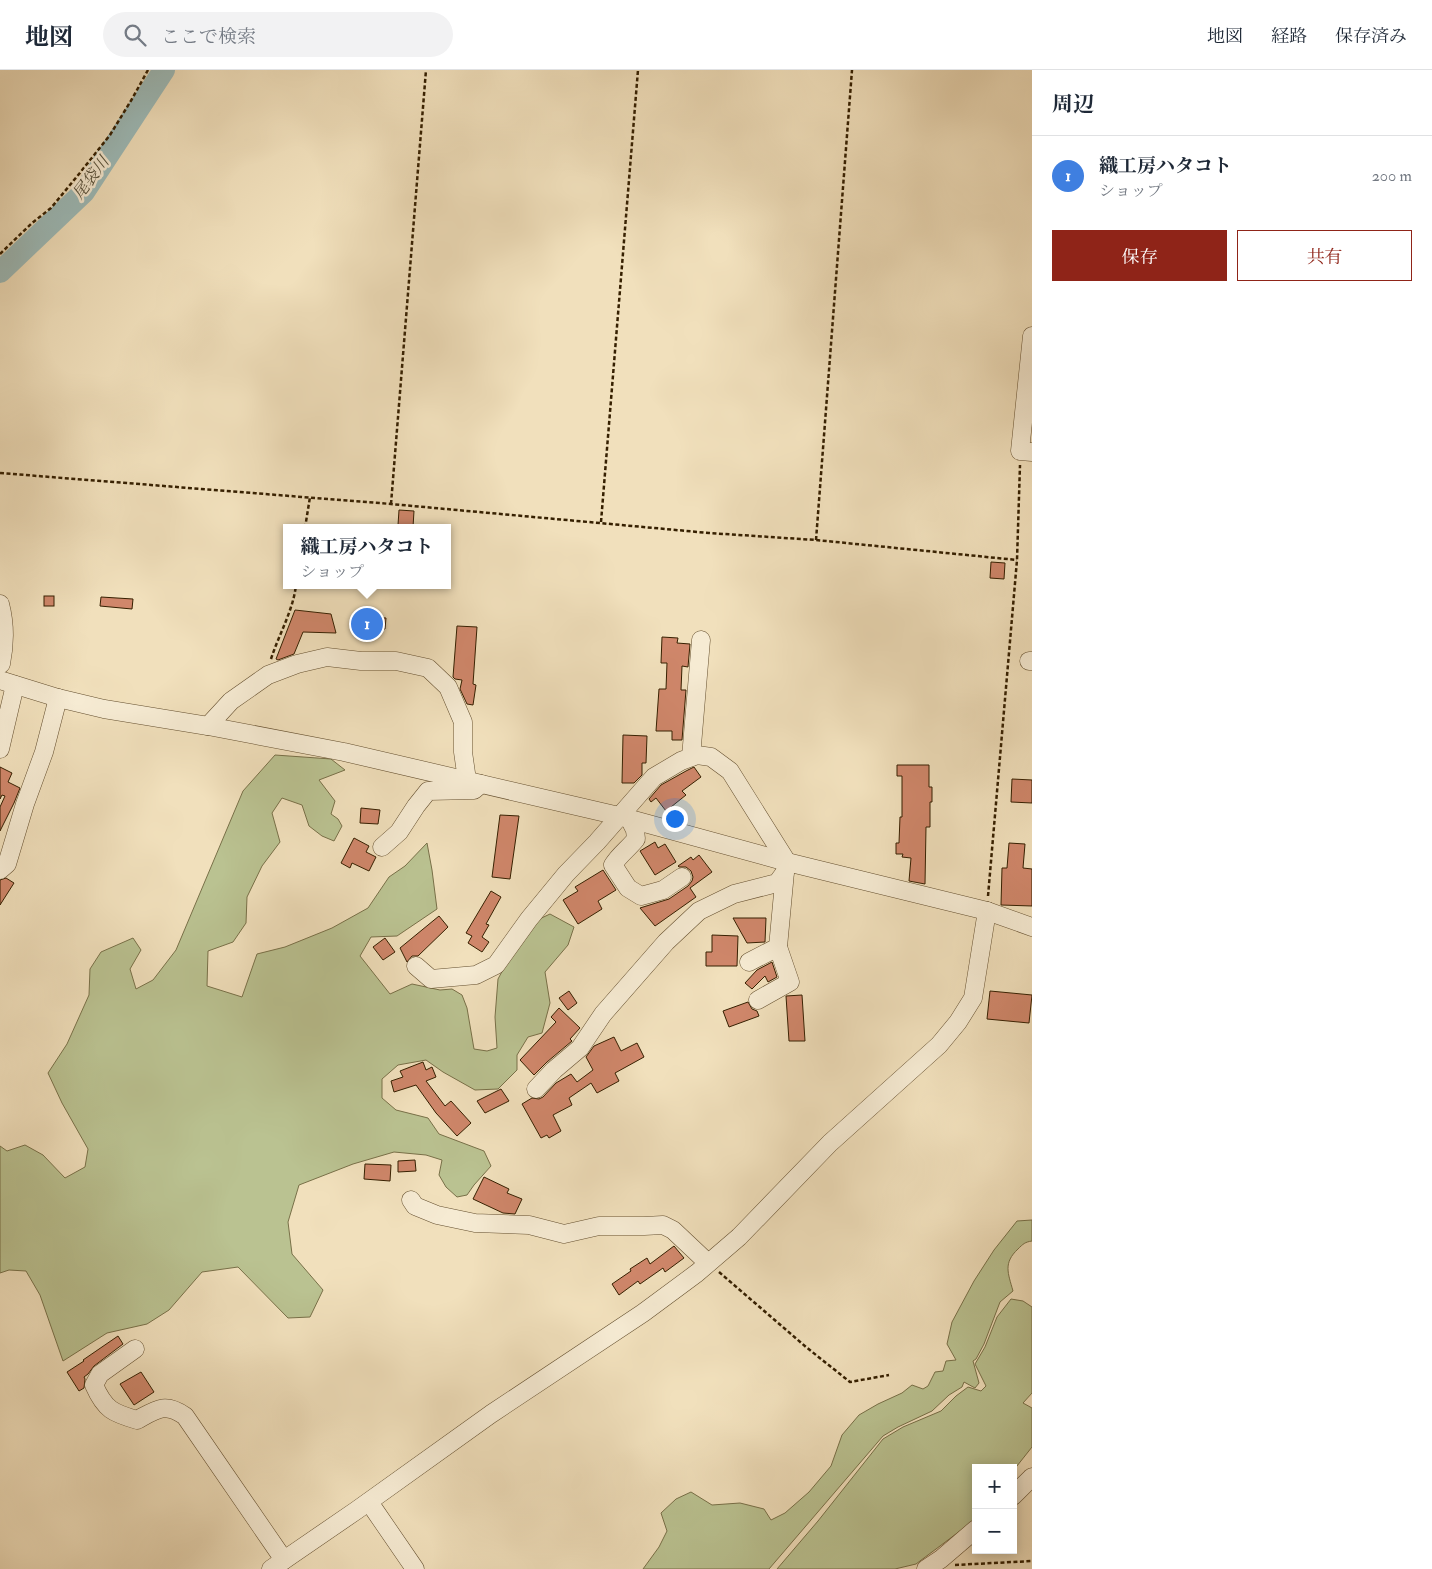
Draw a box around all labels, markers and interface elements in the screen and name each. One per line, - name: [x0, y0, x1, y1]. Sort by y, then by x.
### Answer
- search box: [103, 12, 453, 57]
- icon: search: [121, 21, 149, 49]
- text: 地図: [25, 22, 73, 53]
- text: ここで検索: [161, 25, 256, 49]
- text: 地図: [1207, 25, 1243, 48]
- text: 経路: [1271, 25, 1307, 48]
- text: 保存済み: [1335, 25, 1407, 48]
- text: 周辺: [1052, 91, 1094, 118]
- water label: 尾袋川: [69, 151, 115, 203]
- text: 織工房ハタコト: [1099, 154, 1232, 178]
- text: 1: [1065, 166, 1071, 186]
- text: 200 m: [1372, 166, 1412, 186]
- text: ショップ: [1099, 181, 1163, 201]
- button: 保存: [1052, 230, 1227, 281]
- button: 共有: [1237, 230, 1412, 281]
- popup: [283, 524, 451, 589]
- text: 織工房ハタコト: [300, 535, 434, 559]
- text: ショップ: [300, 562, 364, 582]
- pin: 1: [351, 605, 383, 643]
- your location: [662, 806, 688, 832]
- map controls: [972, 1464, 1017, 1554]
- button: +: [972, 1464, 1017, 1509]
- button: −: [972, 1509, 1017, 1554]

